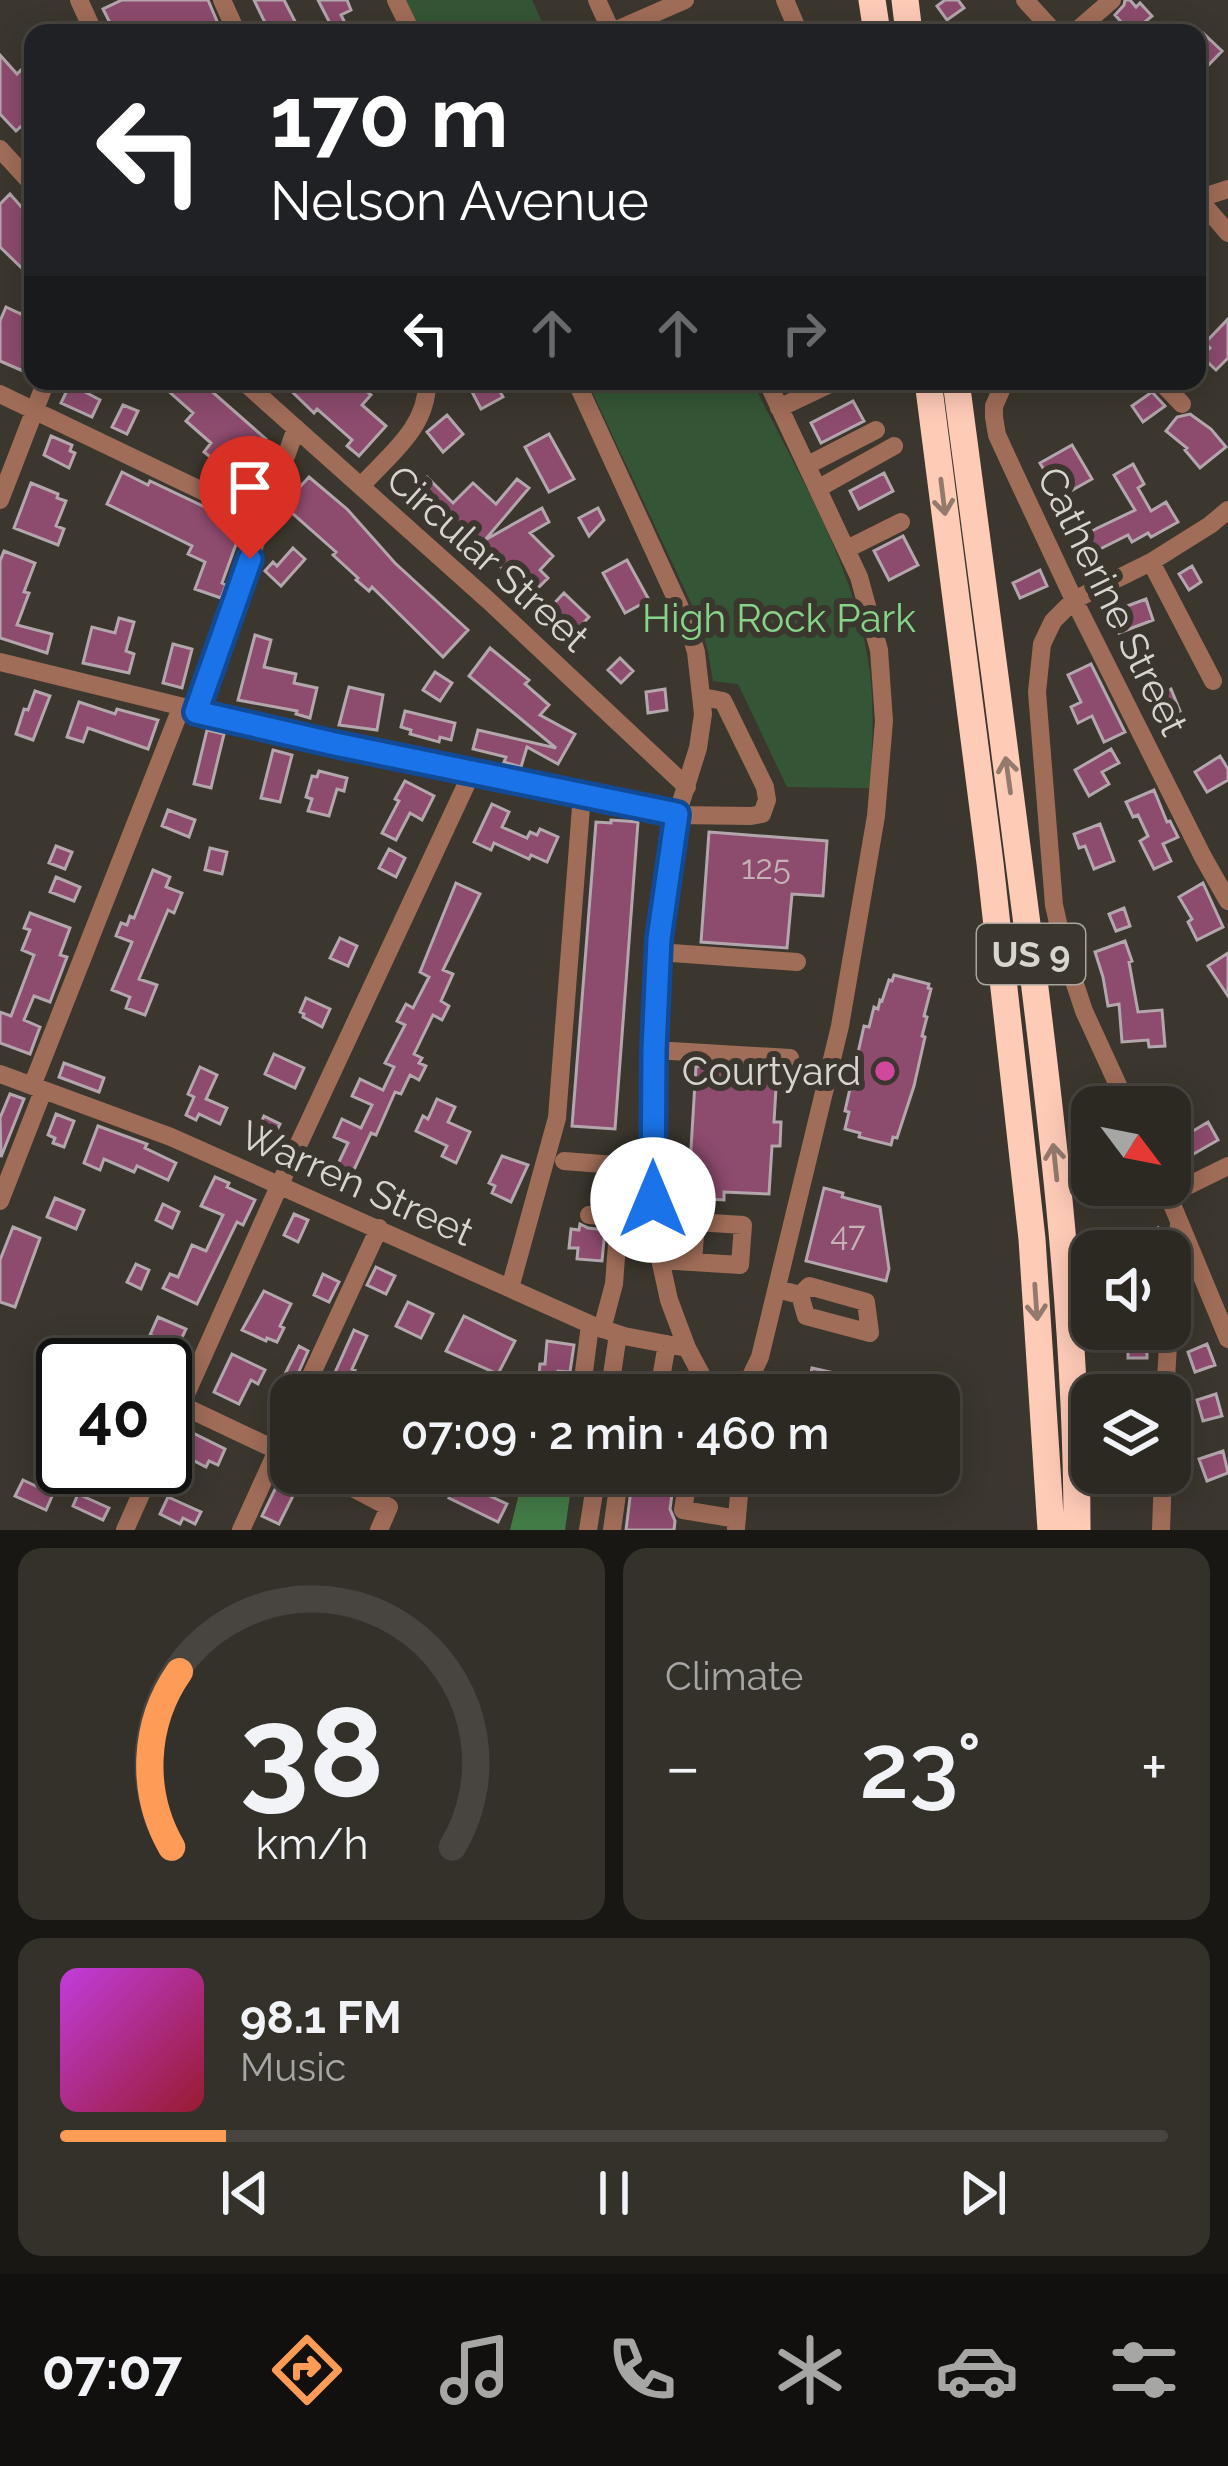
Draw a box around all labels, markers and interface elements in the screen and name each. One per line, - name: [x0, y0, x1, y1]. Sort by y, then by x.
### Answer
- text: 170 m: [270, 68, 509, 167]
- icon: left: [72, 72, 228, 228]
- text: Nelson Avenue: [270, 169, 649, 233]
- icon: left: [393, 300, 459, 366]
- icon: ahead: [519, 300, 585, 366]
- icon: ahead: [645, 300, 711, 366]
- icon: right: [771, 300, 837, 366]
- pin: [199, 436, 301, 559]
- icon: arrive: [217, 454, 283, 520]
- street label: Circular Street: [378, 455, 598, 661]
- street label: Catherine Street: [1028, 459, 1198, 743]
- one-way arrow: [932, 477, 955, 516]
- park label: High Rock Park: [642, 595, 916, 641]
- one-way arrow: [996, 756, 1018, 795]
- house number: 125: [741, 848, 791, 887]
- road number: US 9: [977, 924, 1085, 984]
- place label: Courtyard: [682, 1048, 861, 1094]
- marker: Courtyard: [872, 1058, 898, 1084]
- north arrow: [1071, 1086, 1191, 1206]
- map controls: [1071, 1086, 1191, 1494]
- street label: Warren Street: [233, 1111, 481, 1255]
- position arrow: [590, 1137, 716, 1263]
- one-way arrow: [1043, 1143, 1066, 1182]
- house number: 47: [830, 1215, 866, 1254]
- button: sound: [1071, 1230, 1191, 1350]
- one-way arrow: [1025, 1281, 1048, 1320]
- speed limit sign: 40: [36, 1338, 192, 1494]
- button: layers: [1071, 1374, 1191, 1494]
- text: 07:09 · 2 min · 460 m: [401, 1407, 829, 1460]
- text: Climate: [665, 1653, 803, 1699]
- text: 38: [239, 1679, 384, 1825]
- text: 23°: [860, 1713, 982, 1819]
- text: −: [665, 1728, 701, 1805]
- text: +: [1141, 1728, 1168, 1805]
- text: km/h: [255, 1819, 368, 1869]
- text: 98.1 FM: [240, 1991, 402, 2044]
- text: Music: [240, 2044, 346, 2090]
- icon: previous: [212, 2160, 278, 2226]
- icon: pause: [581, 2160, 647, 2226]
- icon: next: [950, 2160, 1016, 2226]
- icon: directions: [265, 2328, 349, 2412]
- icon: music: [433, 2328, 517, 2412]
- icon: phone: [600, 2328, 684, 2412]
- icon: climate: [768, 2328, 852, 2412]
- icon: car: [935, 2328, 1019, 2412]
- icon: filters: [1102, 2328, 1186, 2412]
- text: 07:07: [42, 2338, 182, 2402]

